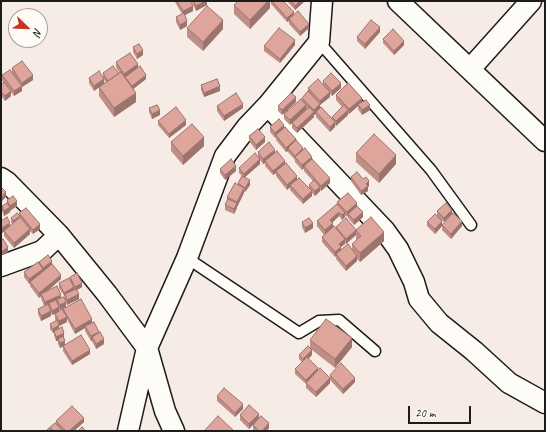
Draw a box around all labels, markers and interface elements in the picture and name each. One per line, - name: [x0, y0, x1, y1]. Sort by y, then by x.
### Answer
- north arrow: [8, 8, 48, 48]
- text: N: [30, 26, 46, 38]
- scale bar: [410, 398, 473, 424]
- text: 20 m: [415, 405, 435, 421]

